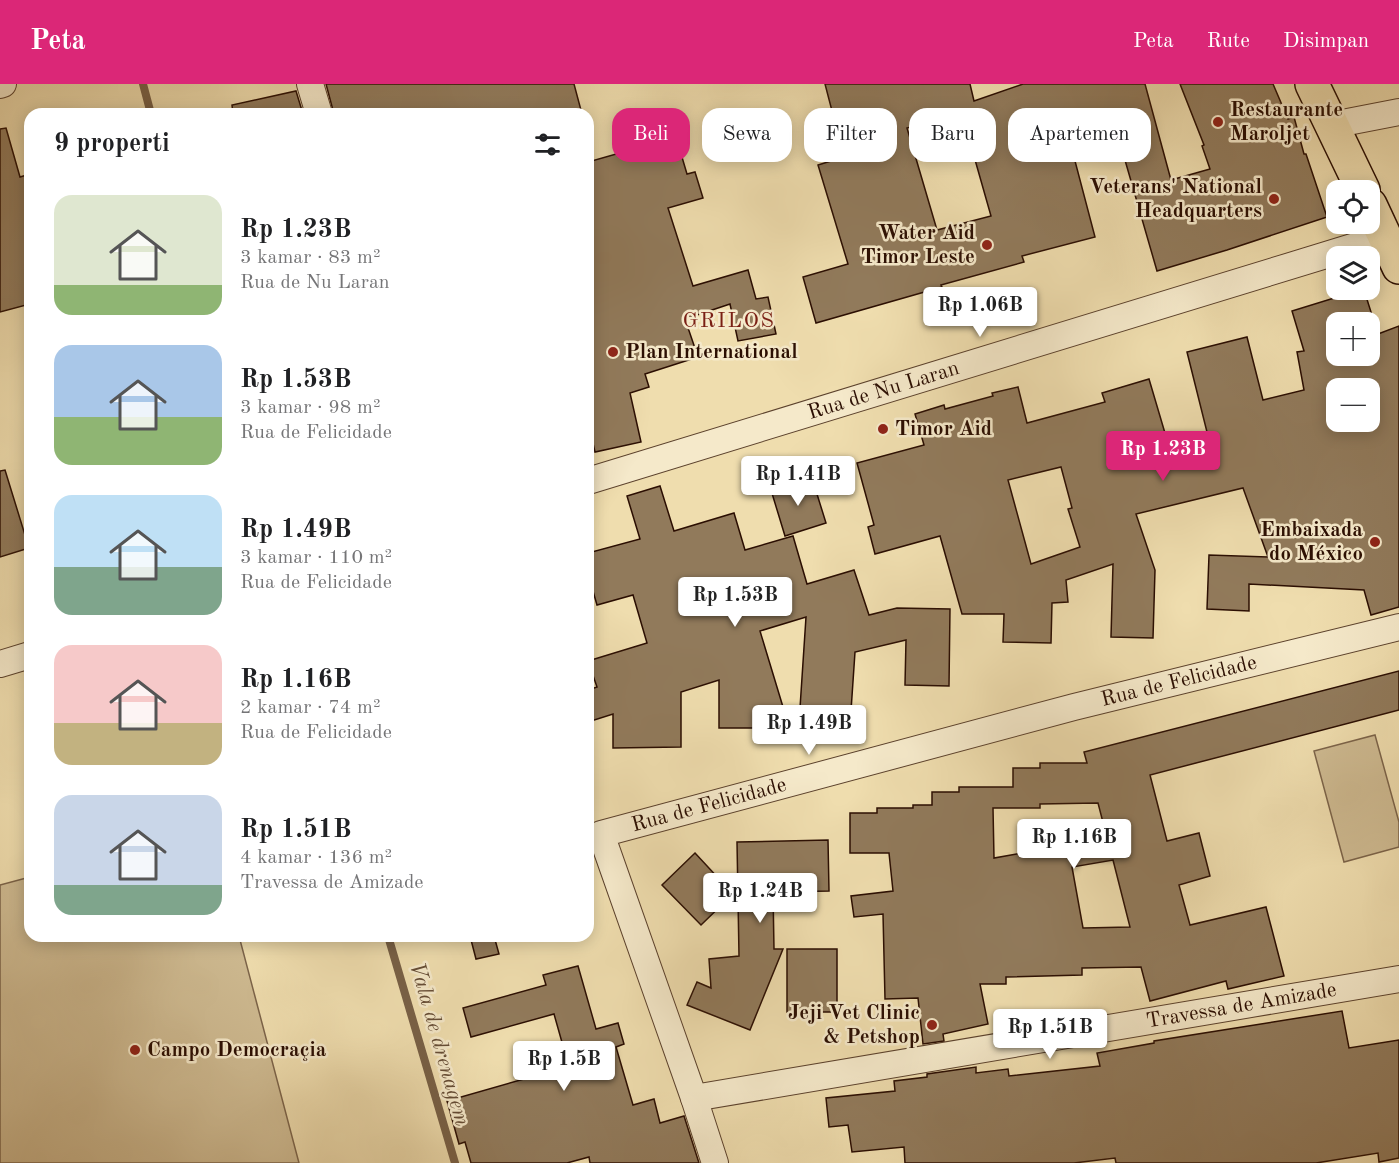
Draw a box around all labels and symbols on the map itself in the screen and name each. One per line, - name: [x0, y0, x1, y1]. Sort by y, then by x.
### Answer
- place label: Restaurante Maroljet: [1230, 100, 1343, 145]
- marker: Restaurante Maroljet: [1211, 115, 1225, 129]
- place label: Veterans' National Headquarters: [1089, 177, 1262, 222]
- marker: Veterans' National Headquarters: [1267, 192, 1281, 206]
- place label: Water Aid Timor Leste: [861, 223, 975, 268]
- marker: Water Aid Timor Leste: [980, 238, 994, 252]
- pin: Rp 1.06B: [918, 287, 1042, 338]
- district label: GRILOS: [682, 310, 776, 332]
- place label: Plan International: [625, 342, 798, 363]
- marker: Plan International: [606, 345, 620, 359]
- street label: Rua de Nu Laran: [805, 358, 962, 424]
- place label: Timor Aid: [895, 419, 992, 440]
- marker: Timor Aid: [876, 422, 890, 436]
- pin: Rp 1.23B: [1101, 431, 1225, 482]
- pin: Rp 1.41B: [736, 456, 860, 507]
- place label: Embaixada do México: [1260, 520, 1363, 565]
- marker: Embaixada do México: [1368, 535, 1382, 549]
- pin: Rp 1.53B: [673, 577, 797, 628]
- street label: Rua de Felicidade: [1099, 652, 1259, 710]
- pin: Rp 1.49B: [747, 705, 871, 756]
- street label: Rua de Felicidade: [629, 774, 789, 836]
- pin: Rp 1.16B: [1012, 819, 1136, 870]
- pin: Rp 1.24B: [698, 873, 822, 924]
- water label: Vala de drenagem: [405, 959, 473, 1129]
- street label: Travessa de Amizade: [1144, 979, 1338, 1032]
- place label: Jeji Vet Clinic & Petshop: [788, 1003, 920, 1048]
- pin: Rp 1.51B: [988, 1009, 1112, 1060]
- marker: Jeji Vet Clinic & Petshop: [925, 1018, 939, 1032]
- place label: Campo Democraçia: [147, 1040, 327, 1061]
- pin: Rp 1.5B: [509, 1041, 619, 1092]
- marker: Campo Democraçia: [128, 1043, 142, 1057]

